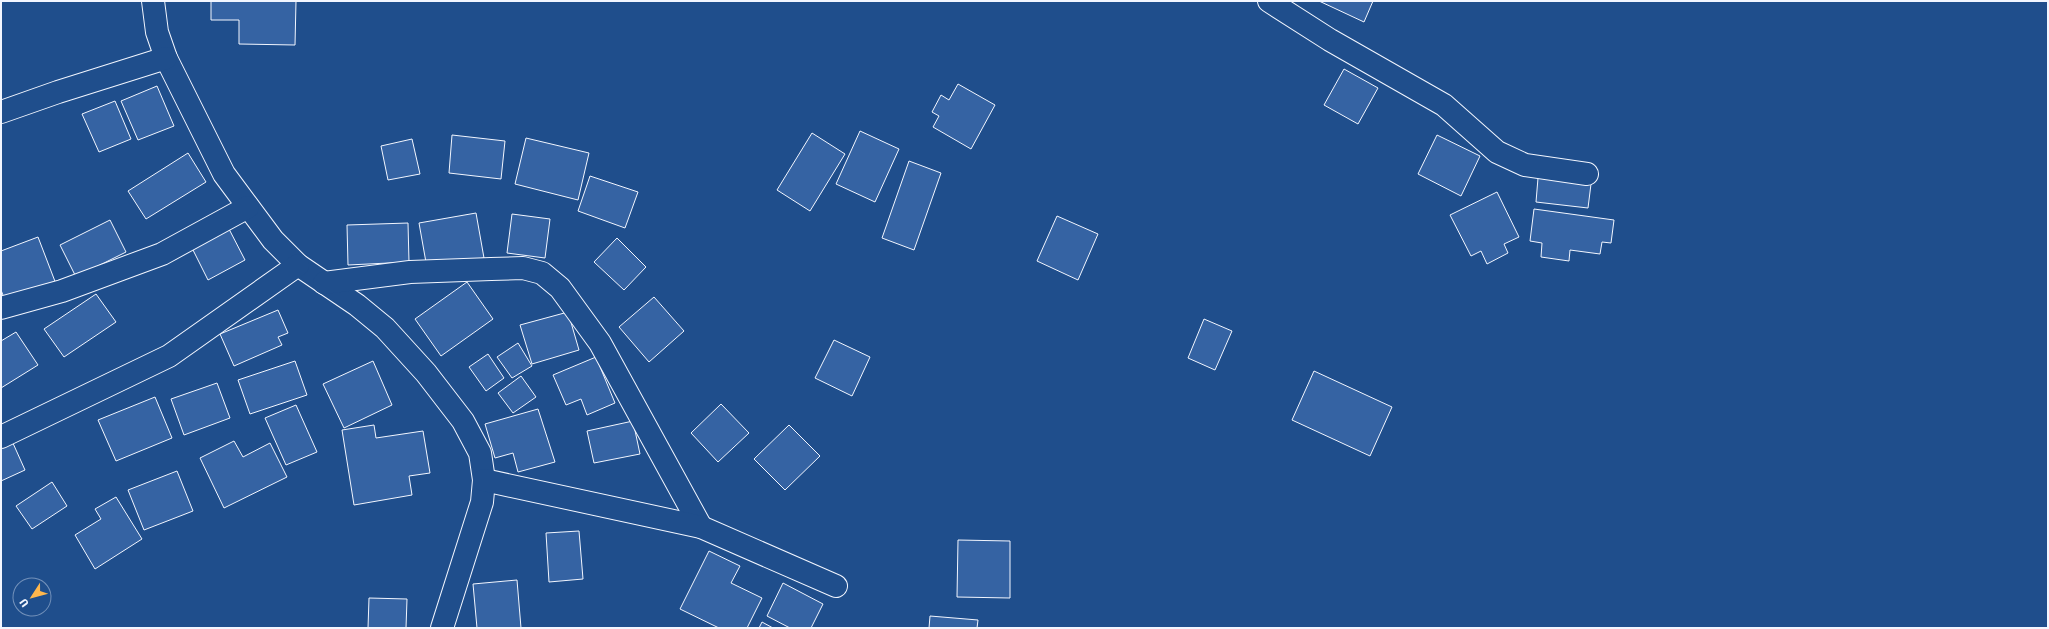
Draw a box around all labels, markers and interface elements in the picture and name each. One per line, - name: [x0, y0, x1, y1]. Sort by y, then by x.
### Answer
- north arrow: [12, 577, 52, 617]
- text: U: [17, 596, 32, 609]

